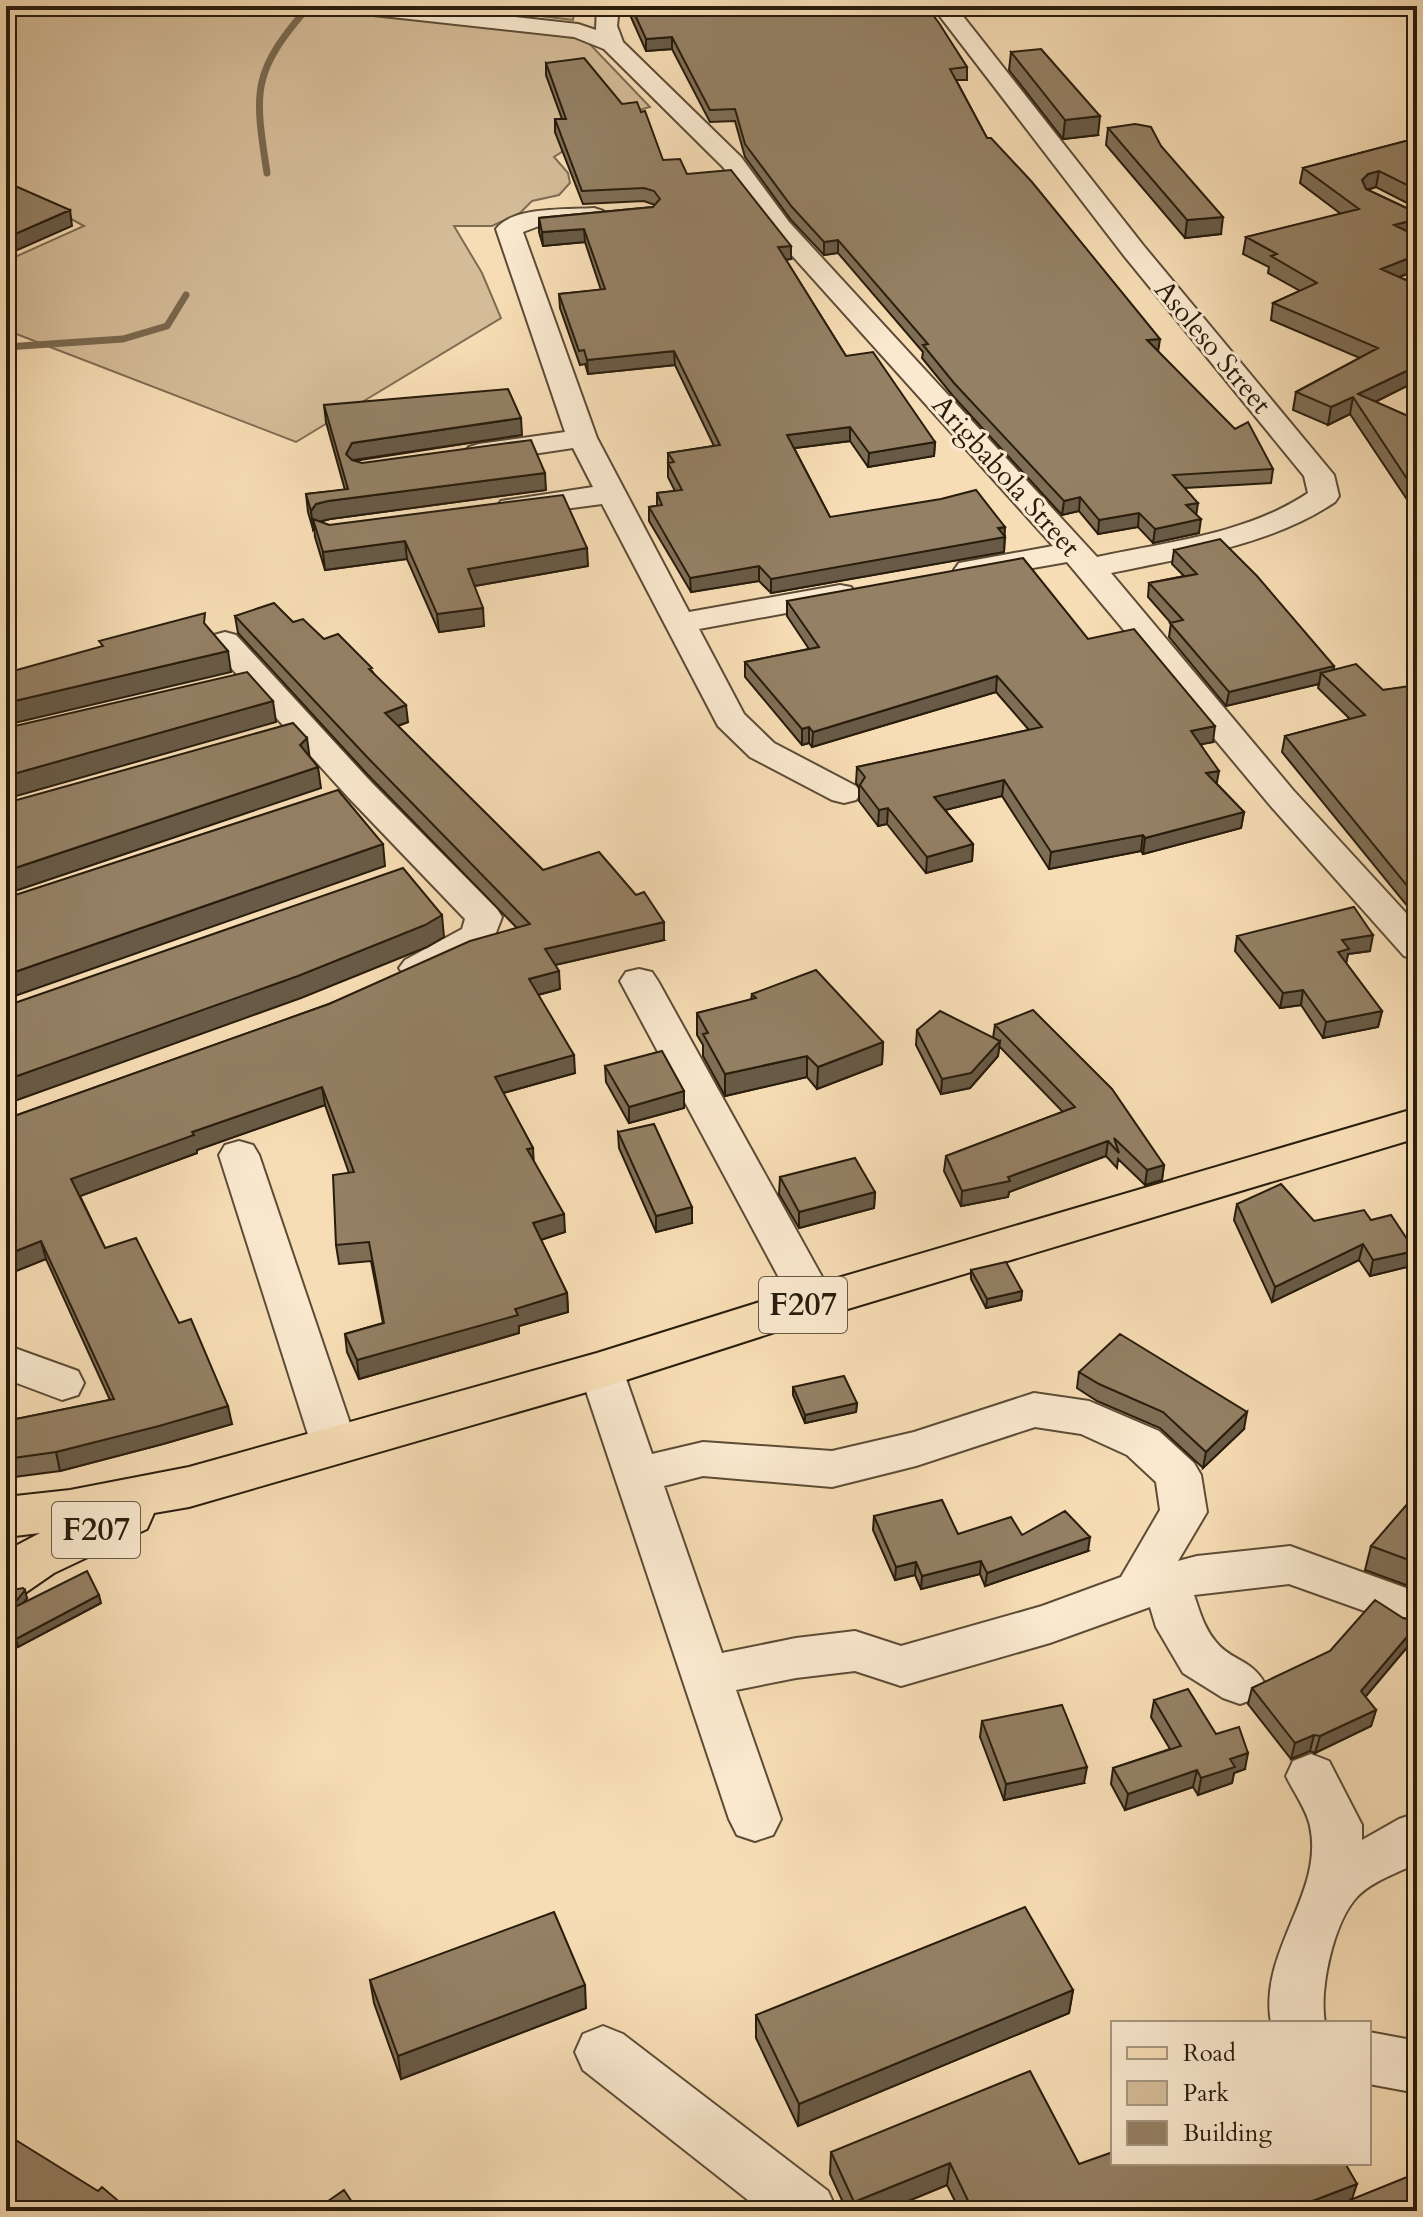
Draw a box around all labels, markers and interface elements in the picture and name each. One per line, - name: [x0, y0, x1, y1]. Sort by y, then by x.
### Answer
- street label: Asoleso Street: [1146, 272, 1280, 422]
- street label: Arigbabola Street: [923, 387, 1089, 565]
- road number: F207: [759, 1277, 847, 1333]
- road number: F207: [52, 1502, 140, 1558]
- legend: [1111, 2021, 1371, 2165]
- text: Road: [1183, 2037, 1236, 2070]
- text: Park: [1183, 2077, 1229, 2110]
- text: Building: [1183, 2117, 1273, 2150]

